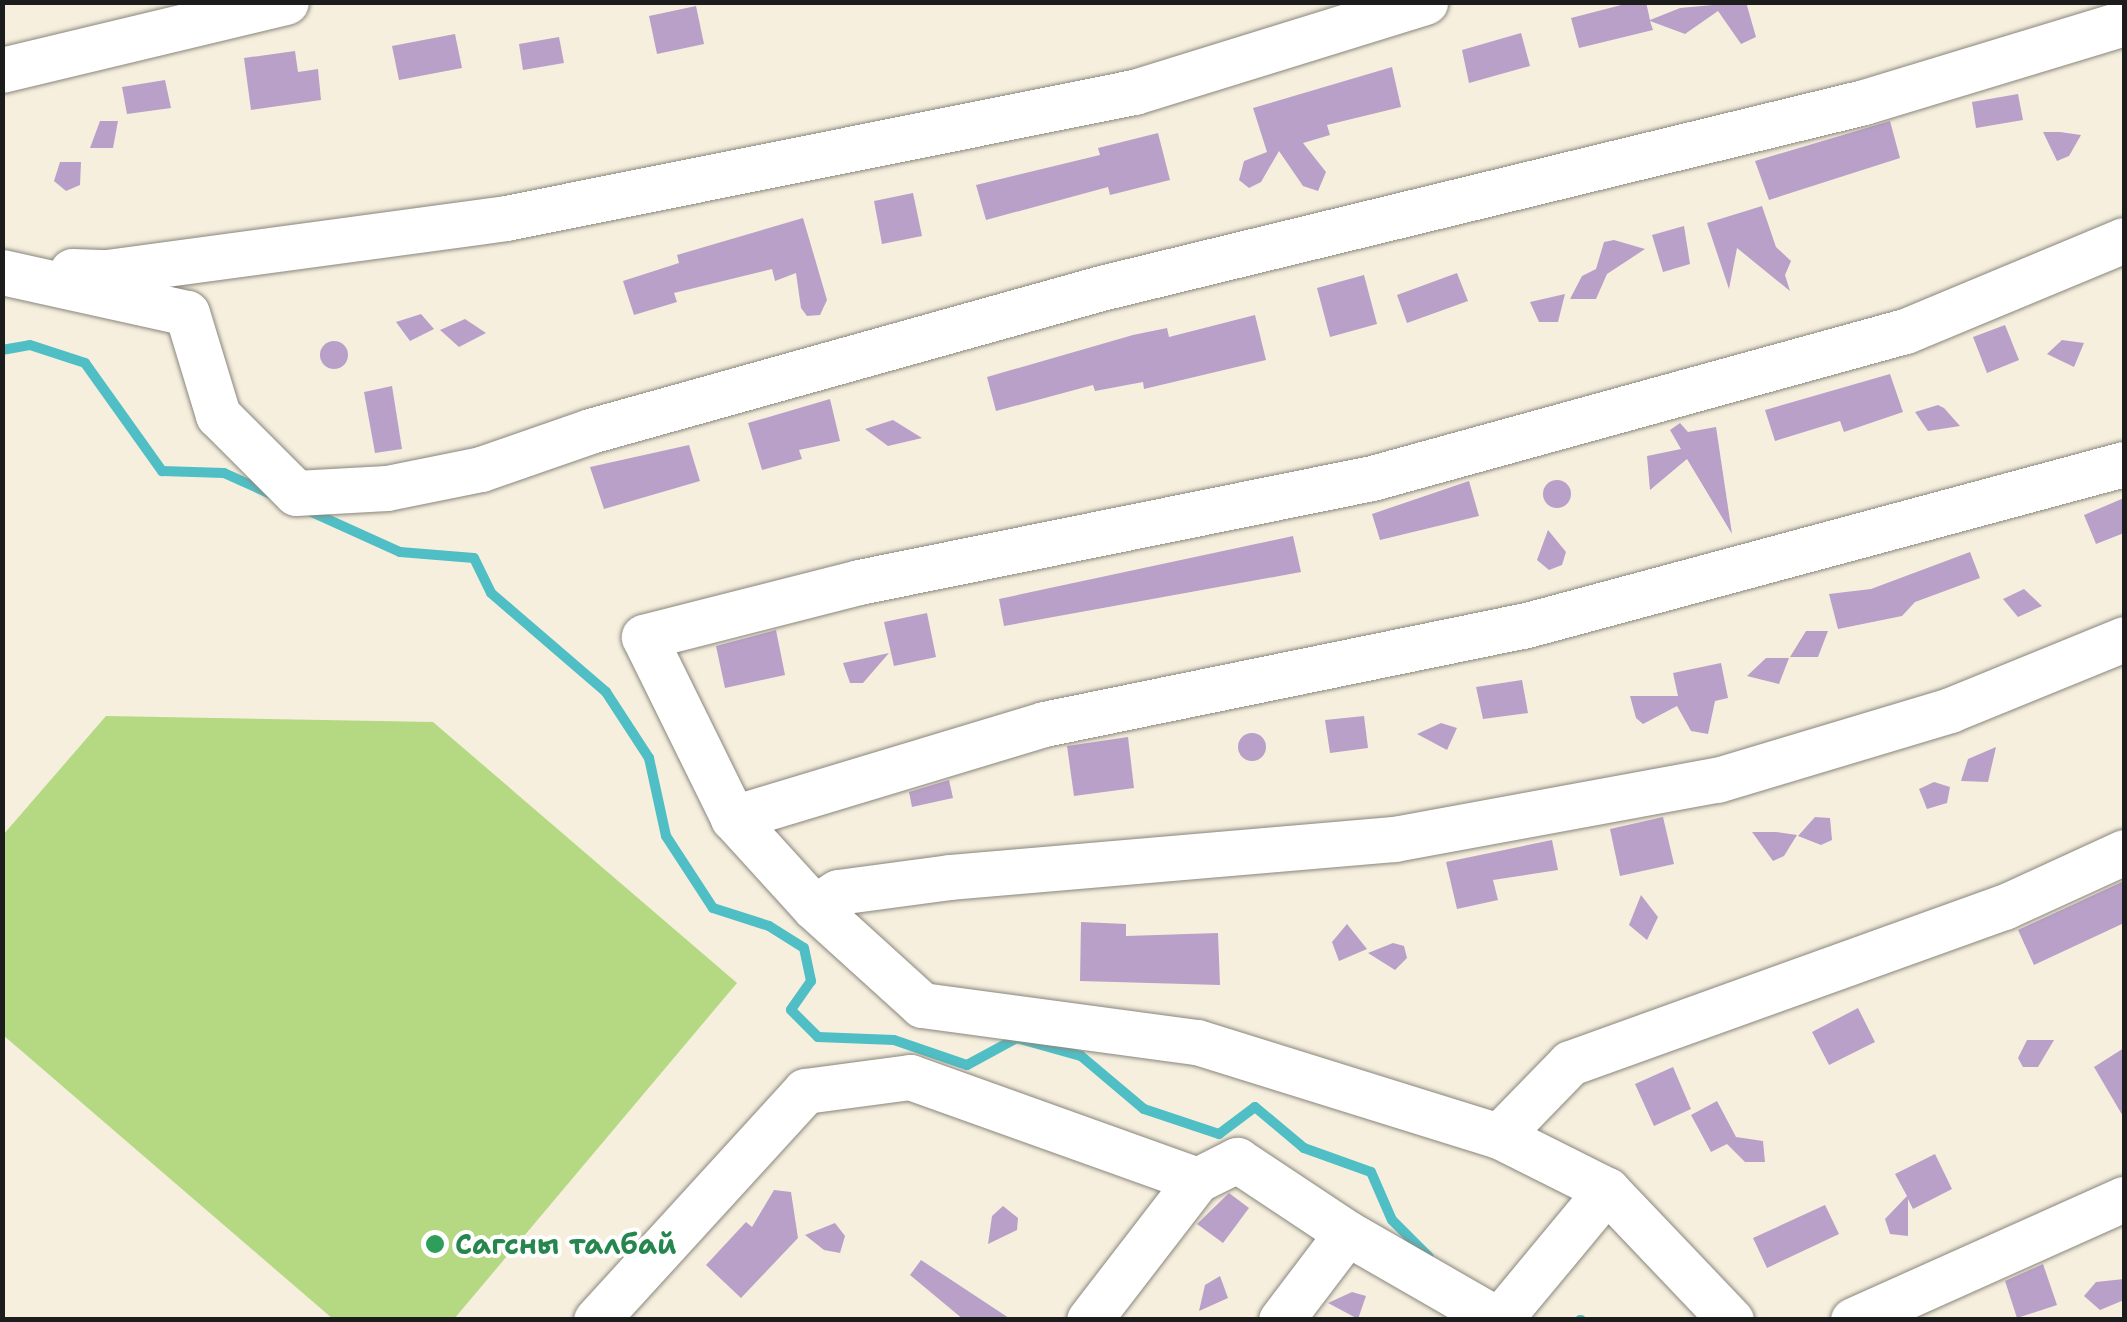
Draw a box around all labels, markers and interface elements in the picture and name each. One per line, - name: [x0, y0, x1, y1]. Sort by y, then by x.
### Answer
- place label: Сагсны талбай: [455, 1227, 676, 1261]
- marker: Сагсны талбай: [424, 1233, 446, 1255]

